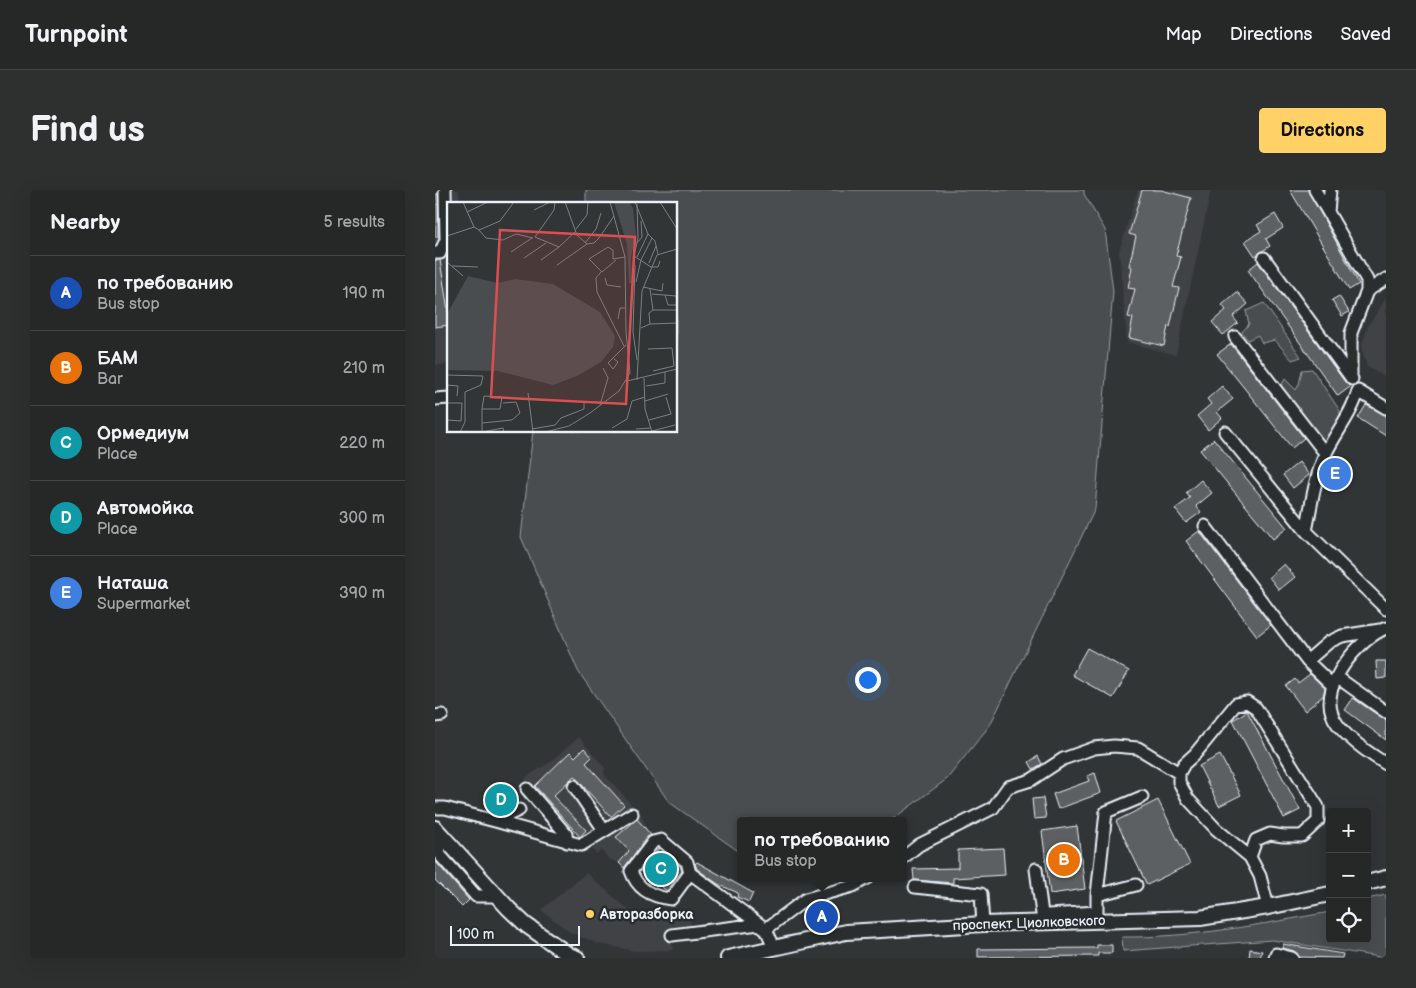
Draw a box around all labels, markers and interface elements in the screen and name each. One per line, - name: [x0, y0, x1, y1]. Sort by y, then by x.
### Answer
- text: Turnpoint: [25, 20, 128, 49]
- text: Map: [1166, 24, 1202, 45]
- text: Directions: [1230, 24, 1312, 45]
- text: Saved: [1340, 24, 1391, 45]
- button: Directions: [1259, 108, 1386, 153]
- text: Find us: [30, 109, 145, 152]
- inset map: [447, 202, 677, 432]
- text: Nearby: [50, 210, 120, 235]
- text: 5 results: [323, 213, 385, 232]
- text: по требованию: [97, 272, 233, 295]
- text: A: [61, 284, 71, 303]
- text: 190 m: [343, 284, 385, 303]
- text: Bus stop: [97, 295, 160, 314]
- text: БАМ: [97, 347, 138, 370]
- text: B: [60, 359, 72, 378]
- text: 210 m: [343, 359, 385, 378]
- text: Bar: [97, 370, 123, 389]
- text: Ормедиум: [97, 422, 189, 445]
- text: C: [60, 434, 72, 453]
- text: 220 m: [339, 434, 385, 453]
- text: Place: [97, 445, 138, 464]
- pin: E: [1319, 455, 1351, 493]
- text: Автомойка: [97, 497, 194, 520]
- text: D: [60, 509, 72, 528]
- text: 300 m: [339, 509, 385, 528]
- text: Place: [97, 520, 138, 539]
- text: Наташа: [97, 572, 168, 595]
- text: E: [61, 584, 71, 603]
- text: 390 m: [339, 584, 385, 603]
- text: Supermarket: [97, 595, 190, 614]
- your location: [855, 667, 881, 693]
- pin: D: [485, 781, 517, 819]
- map controls: [1326, 808, 1371, 943]
- button: +: [1326, 808, 1371, 853]
- popup: [737, 817, 907, 882]
- text: по требованию: [754, 829, 890, 852]
- pin: B: [1048, 841, 1080, 879]
- pin: C: [645, 850, 677, 888]
- text: Bus stop: [754, 852, 817, 871]
- button: −: [1326, 853, 1371, 898]
- pin: A: [806, 898, 838, 936]
- button: locate: [1326, 898, 1371, 943]
- place label: Авторазборка: [599, 906, 694, 923]
- marker: Авторазборка: [584, 908, 596, 920]
- street label: проспект Циолковского: [952, 912, 1106, 934]
- scale bar: [450, 923, 580, 946]
- text: 100 m: [457, 926, 494, 943]

